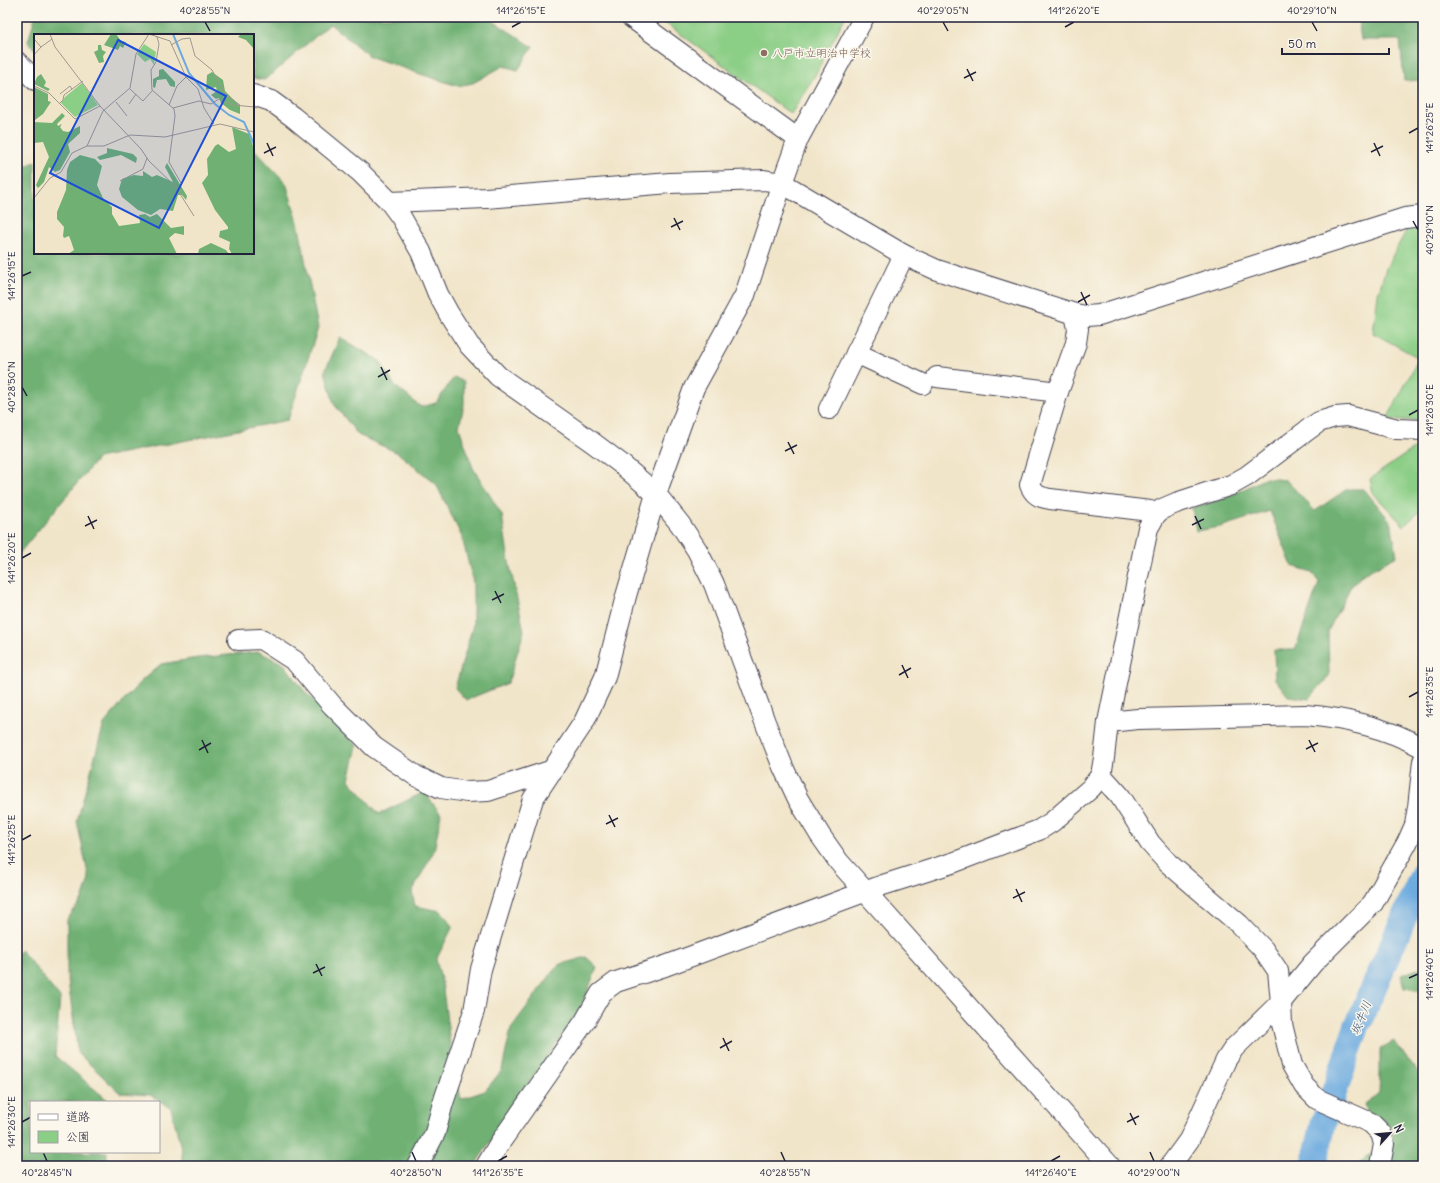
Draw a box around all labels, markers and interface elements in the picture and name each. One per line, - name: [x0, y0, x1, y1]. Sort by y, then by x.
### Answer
- text: 40°28'55"N: [180, 4, 230, 17]
- text: 141°26'15"E: [496, 4, 546, 17]
- text: 40°29'05"N: [917, 4, 969, 17]
- text: 141°26'20"E: [1048, 4, 1100, 17]
- text: 40°29'10"N: [1287, 4, 1337, 17]
- scale bar: [1282, 30, 1389, 56]
- inset map: [34, 34, 254, 254]
- text: 50 m: [1288, 36, 1317, 51]
- place label: 八戸市立明治中学校: [772, 46, 871, 60]
- marker: 八戸市立明治中学校: [759, 48, 769, 58]
- text: 141°26'25"E: [1423, 103, 1436, 153]
- text: 40°29'10"N: [1423, 205, 1436, 255]
- text: 141°26'15"E: [5, 251, 18, 301]
- text: 40°28'50"N: [5, 361, 18, 413]
- text: 141°26'30"E: [1423, 384, 1436, 436]
- text: 141°26'20"E: [5, 532, 18, 584]
- text: 141°26'35"E: [1423, 666, 1436, 717]
- text: 141°26'25"E: [5, 815, 18, 865]
- text: 141°26'40"E: [1423, 948, 1436, 1000]
- water label: 坂牛川: [1347, 998, 1374, 1037]
- text: 141°26'30"E: [5, 1096, 18, 1148]
- legend: [30, 1101, 160, 1153]
- text: 道路: [66, 1109, 90, 1124]
- north arrow: [1370, 1113, 1410, 1153]
- text: N: [1391, 1122, 1407, 1135]
- text: 公園: [66, 1129, 90, 1144]
- text: 40°28'45"N: [22, 1166, 72, 1179]
- text: 40°28'50"N: [390, 1166, 442, 1179]
- text: 141°26'35"E: [473, 1166, 524, 1179]
- text: 40°28'55"N: [760, 1166, 810, 1179]
- text: 141°26'40"E: [1025, 1166, 1077, 1179]
- text: 40°29'00"N: [1128, 1166, 1180, 1179]

